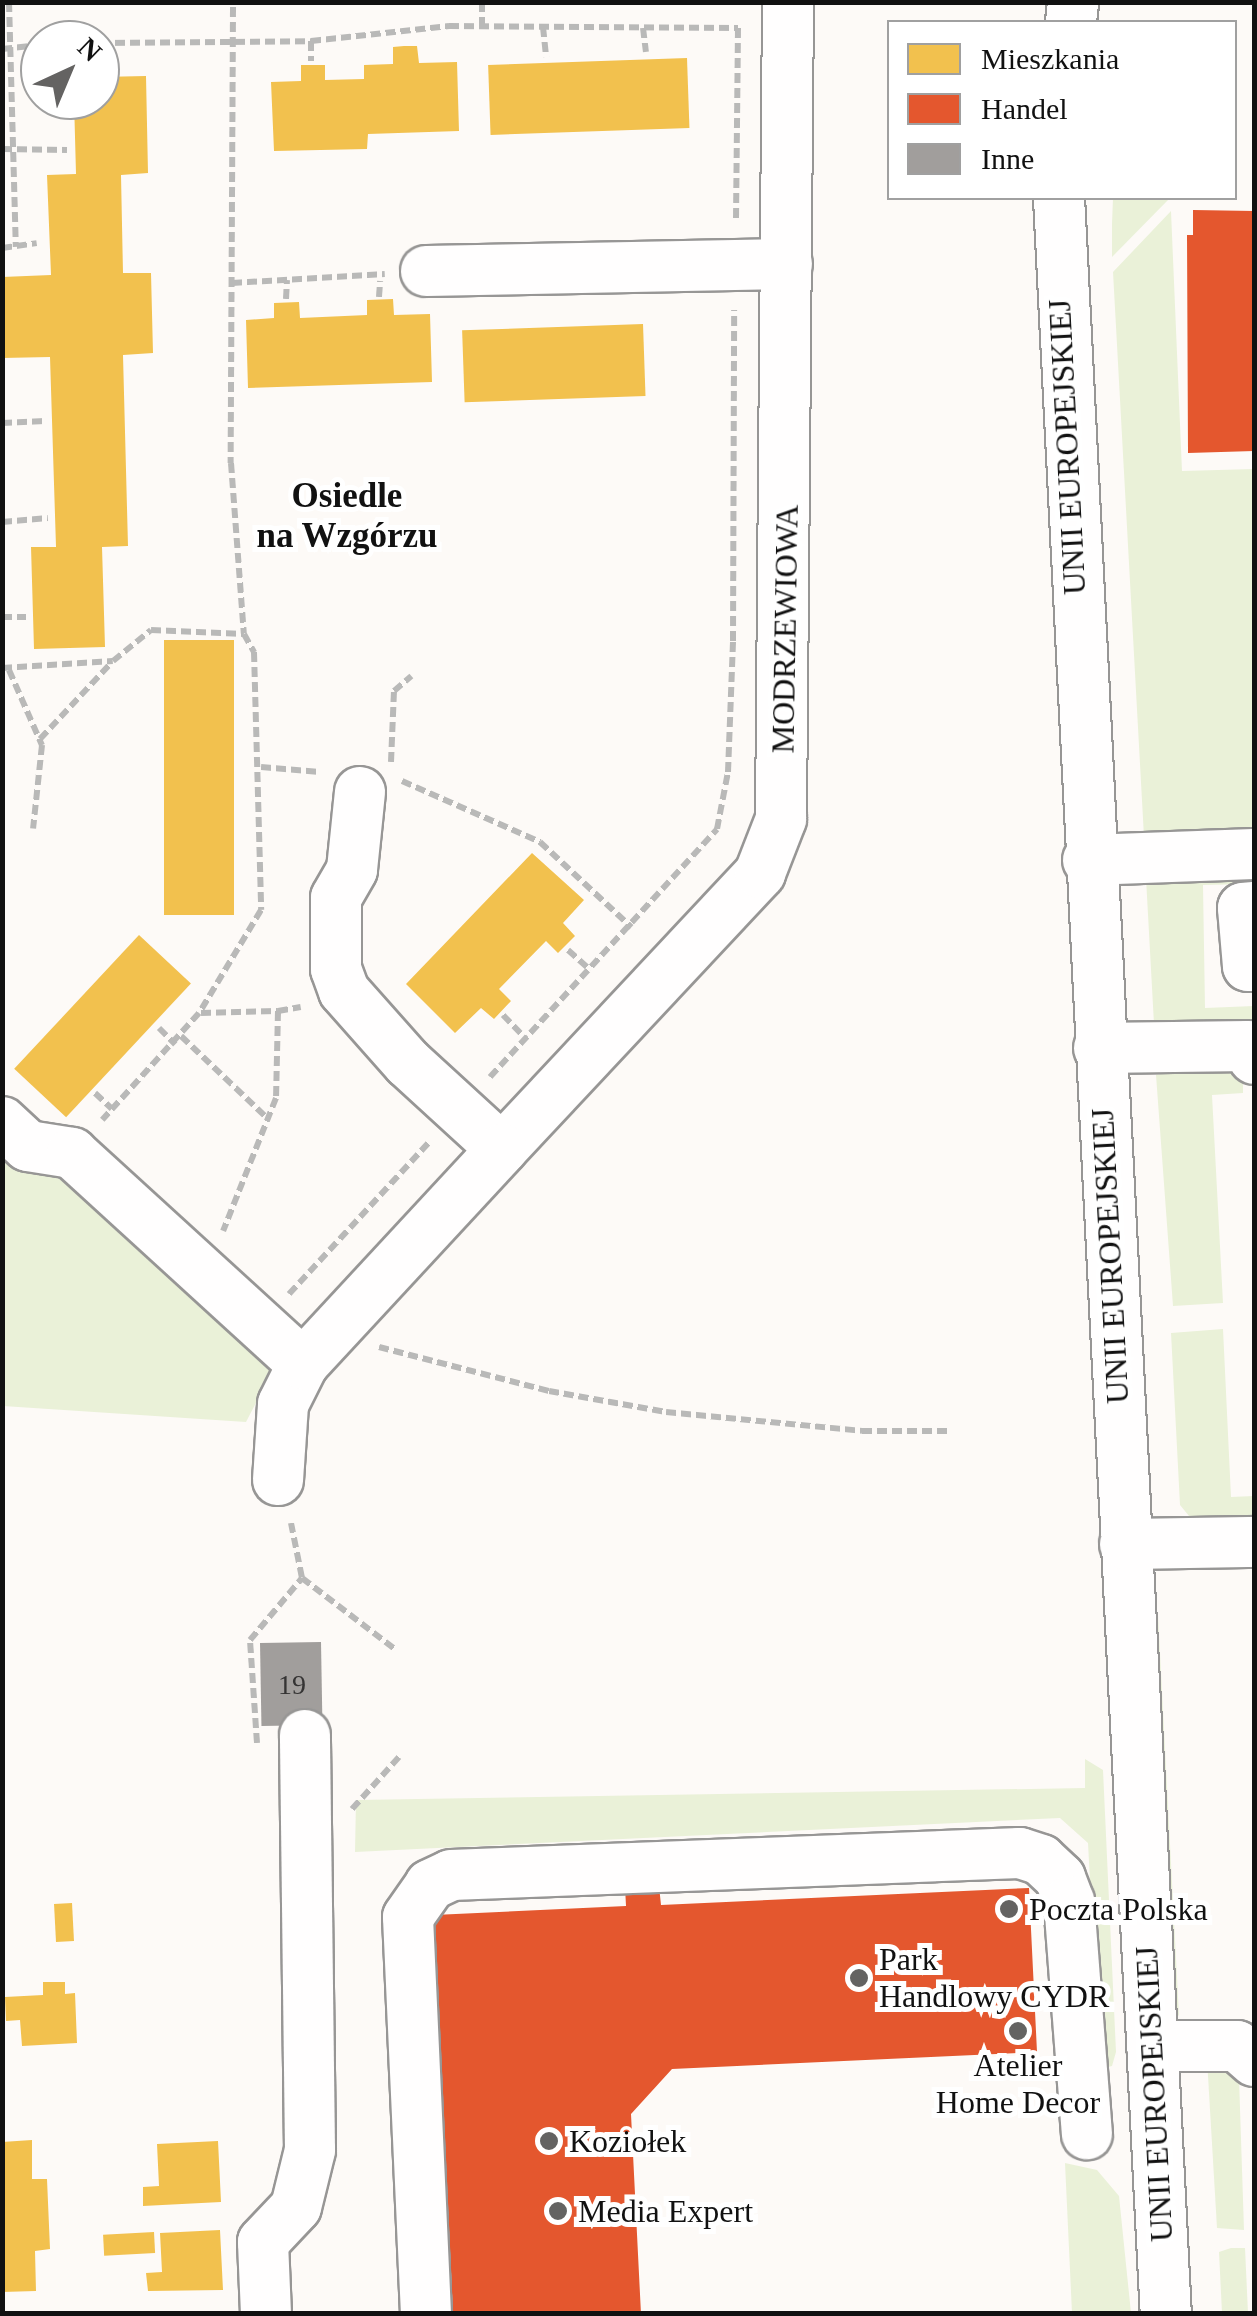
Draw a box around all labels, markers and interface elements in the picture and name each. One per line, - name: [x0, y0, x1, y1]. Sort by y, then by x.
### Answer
- north arrow: [20, 20, 120, 120]
- legend: [887, 20, 1237, 200]
- text: N: [72, 31, 108, 68]
- text: Mieszkania: [981, 42, 1119, 75]
- text: Handel: [981, 92, 1068, 125]
- text: Inne: [981, 142, 1034, 175]
- street label: UNII EUROPEJSKIEJ: [1040, 298, 1094, 596]
- district label: Osiedle na Wzgórzu: [256, 475, 438, 557]
- street label: MODRZEWIOWA: [764, 504, 806, 754]
- street label: UNII EUROPEJSKIEJ: [1083, 1107, 1137, 1405]
- house number: 19: [278, 1668, 306, 1702]
- place label: Poczta Polska: [1029, 1890, 1208, 1928]
- marker: Poczta Polska: [998, 1898, 1020, 1920]
- place label: Park Handlowy CYDR: [879, 1941, 1109, 2016]
- street label: UNII EUROPEJSKIEJ: [1127, 1945, 1181, 2243]
- marker: Park Handlowy CYDR: [848, 1967, 870, 1989]
- marker: Atelier Home Decor: [1007, 2020, 1029, 2042]
- place label: Atelier Home Decor: [936, 2047, 1100, 2122]
- place label: Koziołek: [569, 2122, 686, 2160]
- marker: Koziołek: [538, 2130, 560, 2152]
- place label: Media Expert: [578, 2192, 753, 2230]
- marker: Media Expert: [547, 2200, 569, 2222]

